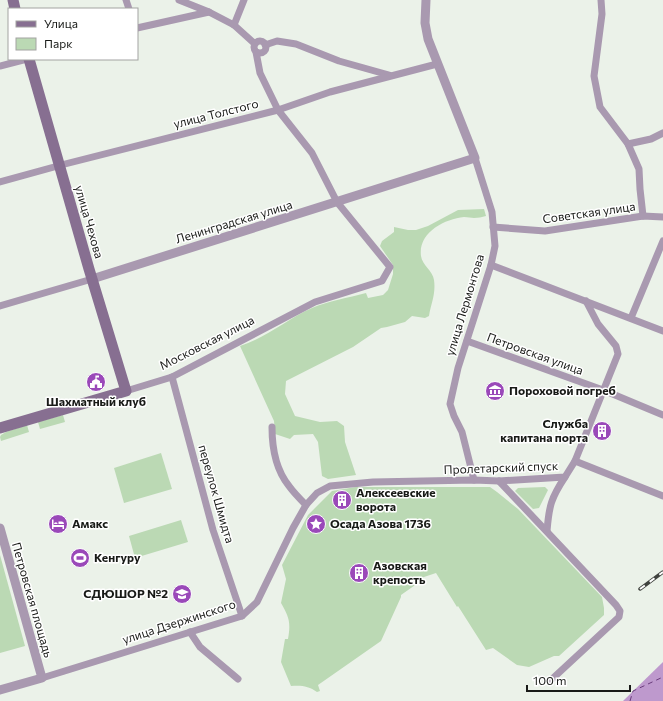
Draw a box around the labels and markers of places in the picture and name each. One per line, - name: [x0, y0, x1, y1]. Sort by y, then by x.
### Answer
- public building icon: Шахматный клуб: [85, 371, 107, 393]
- museum icon: Пороховой погреб: [484, 380, 506, 402]
- place label: Пороховой погреб: [509, 383, 616, 397]
- place label: Шахматный клуб: [46, 394, 146, 408]
- place label: Служба капитана порта: [500, 416, 588, 444]
- building icon: Служба капитана порта: [591, 420, 613, 442]
- place label: Алексеевские ворота: [356, 485, 436, 513]
- building icon: Алексеевские ворота: [331, 489, 353, 511]
- hotel icon: Амакс: [47, 513, 69, 535]
- place icon: Осада Азова 1736: [305, 513, 327, 535]
- place label: Амакс: [72, 516, 108, 530]
- place label: Осада Азова 1736: [330, 516, 431, 530]
- sports icon: Кенгуру: [69, 547, 91, 569]
- place label: Кенгуру: [94, 550, 141, 564]
- place label: Азовская крепость: [373, 558, 427, 586]
- building icon: Азовская крепость: [348, 562, 370, 584]
- school or university icon: СДЮШОР №2: [171, 583, 193, 605]
- place label: СДЮШОР №2: [83, 586, 168, 600]

